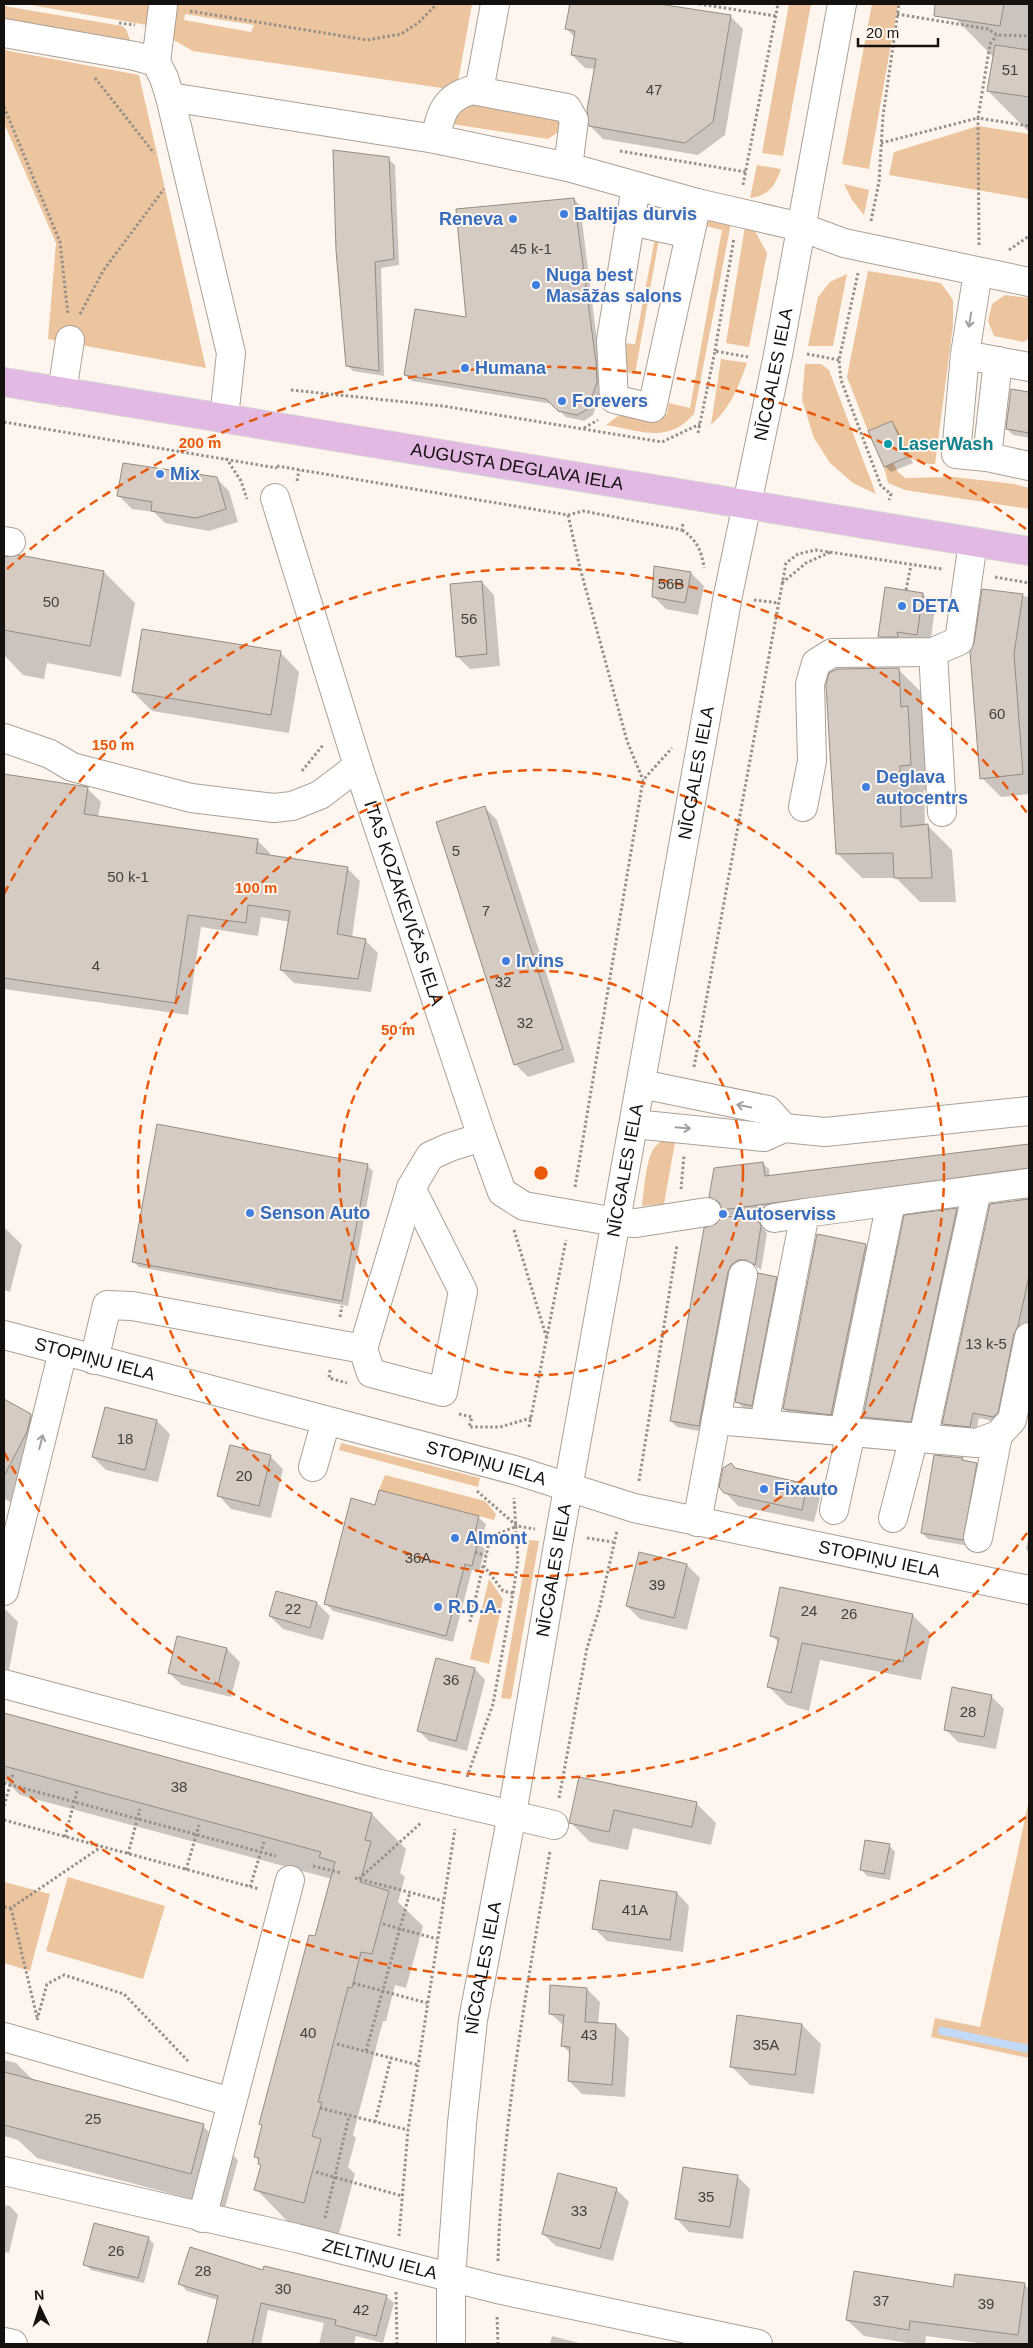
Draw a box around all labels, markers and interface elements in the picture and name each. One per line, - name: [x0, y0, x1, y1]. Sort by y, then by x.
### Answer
- scale bar: [858, 15, 938, 47]
- text: 20 m: [866, 24, 899, 41]
- house number: 51: [1002, 61, 1018, 78]
- house number: 47: [646, 81, 662, 98]
- place label: Baltijas durvis: [574, 204, 697, 224]
- marker: Baltijas durvis: [558, 208, 570, 220]
- place label: Reneva: [439, 209, 504, 229]
- marker: Reneva: [507, 213, 519, 225]
- house number: 45 k-1: [510, 240, 552, 257]
- place label: Nuga best Masāžas salons: [546, 265, 682, 306]
- marker: Nuga best Masāžas salons: [530, 279, 542, 291]
- street label: NĪCGALES IELA: [750, 306, 796, 443]
- one-way arrow: [965, 312, 975, 328]
- place label: Humana: [475, 358, 547, 378]
- marker: Humana: [459, 362, 471, 374]
- place label: Forevers: [572, 391, 648, 411]
- marker: Forevers: [556, 395, 568, 407]
- text: 200 m: [179, 434, 221, 451]
- place label: LaserWash: [898, 434, 993, 454]
- marker: LaserWash: [882, 438, 894, 450]
- street label: AUGUSTA DEGLAVA IELA: [409, 439, 625, 494]
- place label: Mix: [170, 464, 200, 484]
- marker: Mix: [154, 468, 166, 480]
- house number: 56B: [658, 575, 684, 592]
- house number: 50: [43, 593, 59, 610]
- place label: DETA: [912, 596, 960, 616]
- marker: DETA: [896, 600, 908, 612]
- house number: 56: [461, 610, 477, 627]
- street label: NĪCGALES IELA: [674, 705, 718, 841]
- house number: 60: [989, 705, 1005, 722]
- text: 150 m: [92, 736, 134, 753]
- place label: Deglava autocentrs: [876, 767, 968, 808]
- marker: Deglava autocentrs: [860, 781, 872, 793]
- street label: ITAS KOZAKEVIČAS IELA: [360, 798, 447, 1008]
- house number: 5: [452, 842, 460, 859]
- house number: 50 k-1: [107, 868, 149, 885]
- text: 100 m: [235, 879, 277, 896]
- house number: 7: [482, 902, 490, 919]
- place label: Irvins: [516, 951, 564, 971]
- marker: Irvins: [500, 955, 512, 967]
- house number: 4: [92, 957, 100, 974]
- house number: 32: [495, 973, 511, 990]
- house number: 32: [517, 1014, 533, 1031]
- text: 50 m: [381, 1021, 415, 1038]
- one-way arrow: [736, 1100, 752, 1110]
- street label: NĪCGALES IELA: [603, 1102, 647, 1239]
- one-way arrow: [674, 1123, 690, 1133]
- centre of rings: [532, 1164, 550, 1182]
- place label: Senson Auto: [260, 1203, 370, 1223]
- place label: Autoserviss: [733, 1204, 836, 1224]
- marker: Senson Auto: [244, 1207, 256, 1219]
- marker: Autoserviss: [717, 1208, 729, 1220]
- street label: STOPIŅU IELA: [32, 1334, 157, 1385]
- house number: 13 k-5: [965, 1335, 1007, 1352]
- house number: 18: [117, 1430, 133, 1447]
- one-way arrow: [36, 1434, 46, 1450]
- street label: STOPIŅU IELA: [424, 1437, 549, 1489]
- house number: 20: [236, 1467, 252, 1484]
- place label: Fixauto: [774, 1479, 838, 1499]
- marker: Fixauto: [758, 1483, 770, 1495]
- street label: NĪCGALES IELA: [532, 1502, 575, 1638]
- place label: Almont: [465, 1528, 527, 1548]
- marker: Almont: [449, 1532, 461, 1544]
- street label: STOPIŅU IELA: [817, 1537, 942, 1581]
- house number: 36A: [405, 1549, 431, 1566]
- house number: 39: [649, 1576, 665, 1593]
- place label: R.D.A.: [448, 1597, 502, 1617]
- house number: 22: [285, 1600, 301, 1617]
- marker: R.D.A.: [432, 1601, 444, 1613]
- house number: 24: [801, 1602, 817, 1619]
- house number: 26: [841, 1605, 857, 1622]
- house number: 36: [443, 1671, 459, 1688]
- house number: 28: [960, 1703, 976, 1720]
- house number: 38: [171, 1778, 187, 1795]
- street label: NĪCGALES IELA: [462, 1900, 505, 2036]
- house number: 41A: [622, 1901, 648, 1918]
- house number: 40: [300, 2024, 316, 2041]
- house number: 43: [581, 2026, 597, 2043]
- house number: 35A: [753, 2036, 779, 2053]
- house number: 25: [85, 2110, 101, 2127]
- house number: 35: [698, 2188, 714, 2205]
- house number: 33: [571, 2202, 587, 2219]
- street label: ZELTIŅU IELA: [320, 2235, 439, 2283]
- house number: 26: [108, 2242, 124, 2259]
- house number: 28: [195, 2262, 211, 2279]
- house number: 30: [275, 2280, 291, 2297]
- north arrow: [15, 2283, 65, 2333]
- text: N: [33, 2287, 45, 2303]
- house number: 37: [873, 2292, 889, 2309]
- house number: 39: [978, 2295, 994, 2312]
- house number: 42: [353, 2301, 369, 2318]

